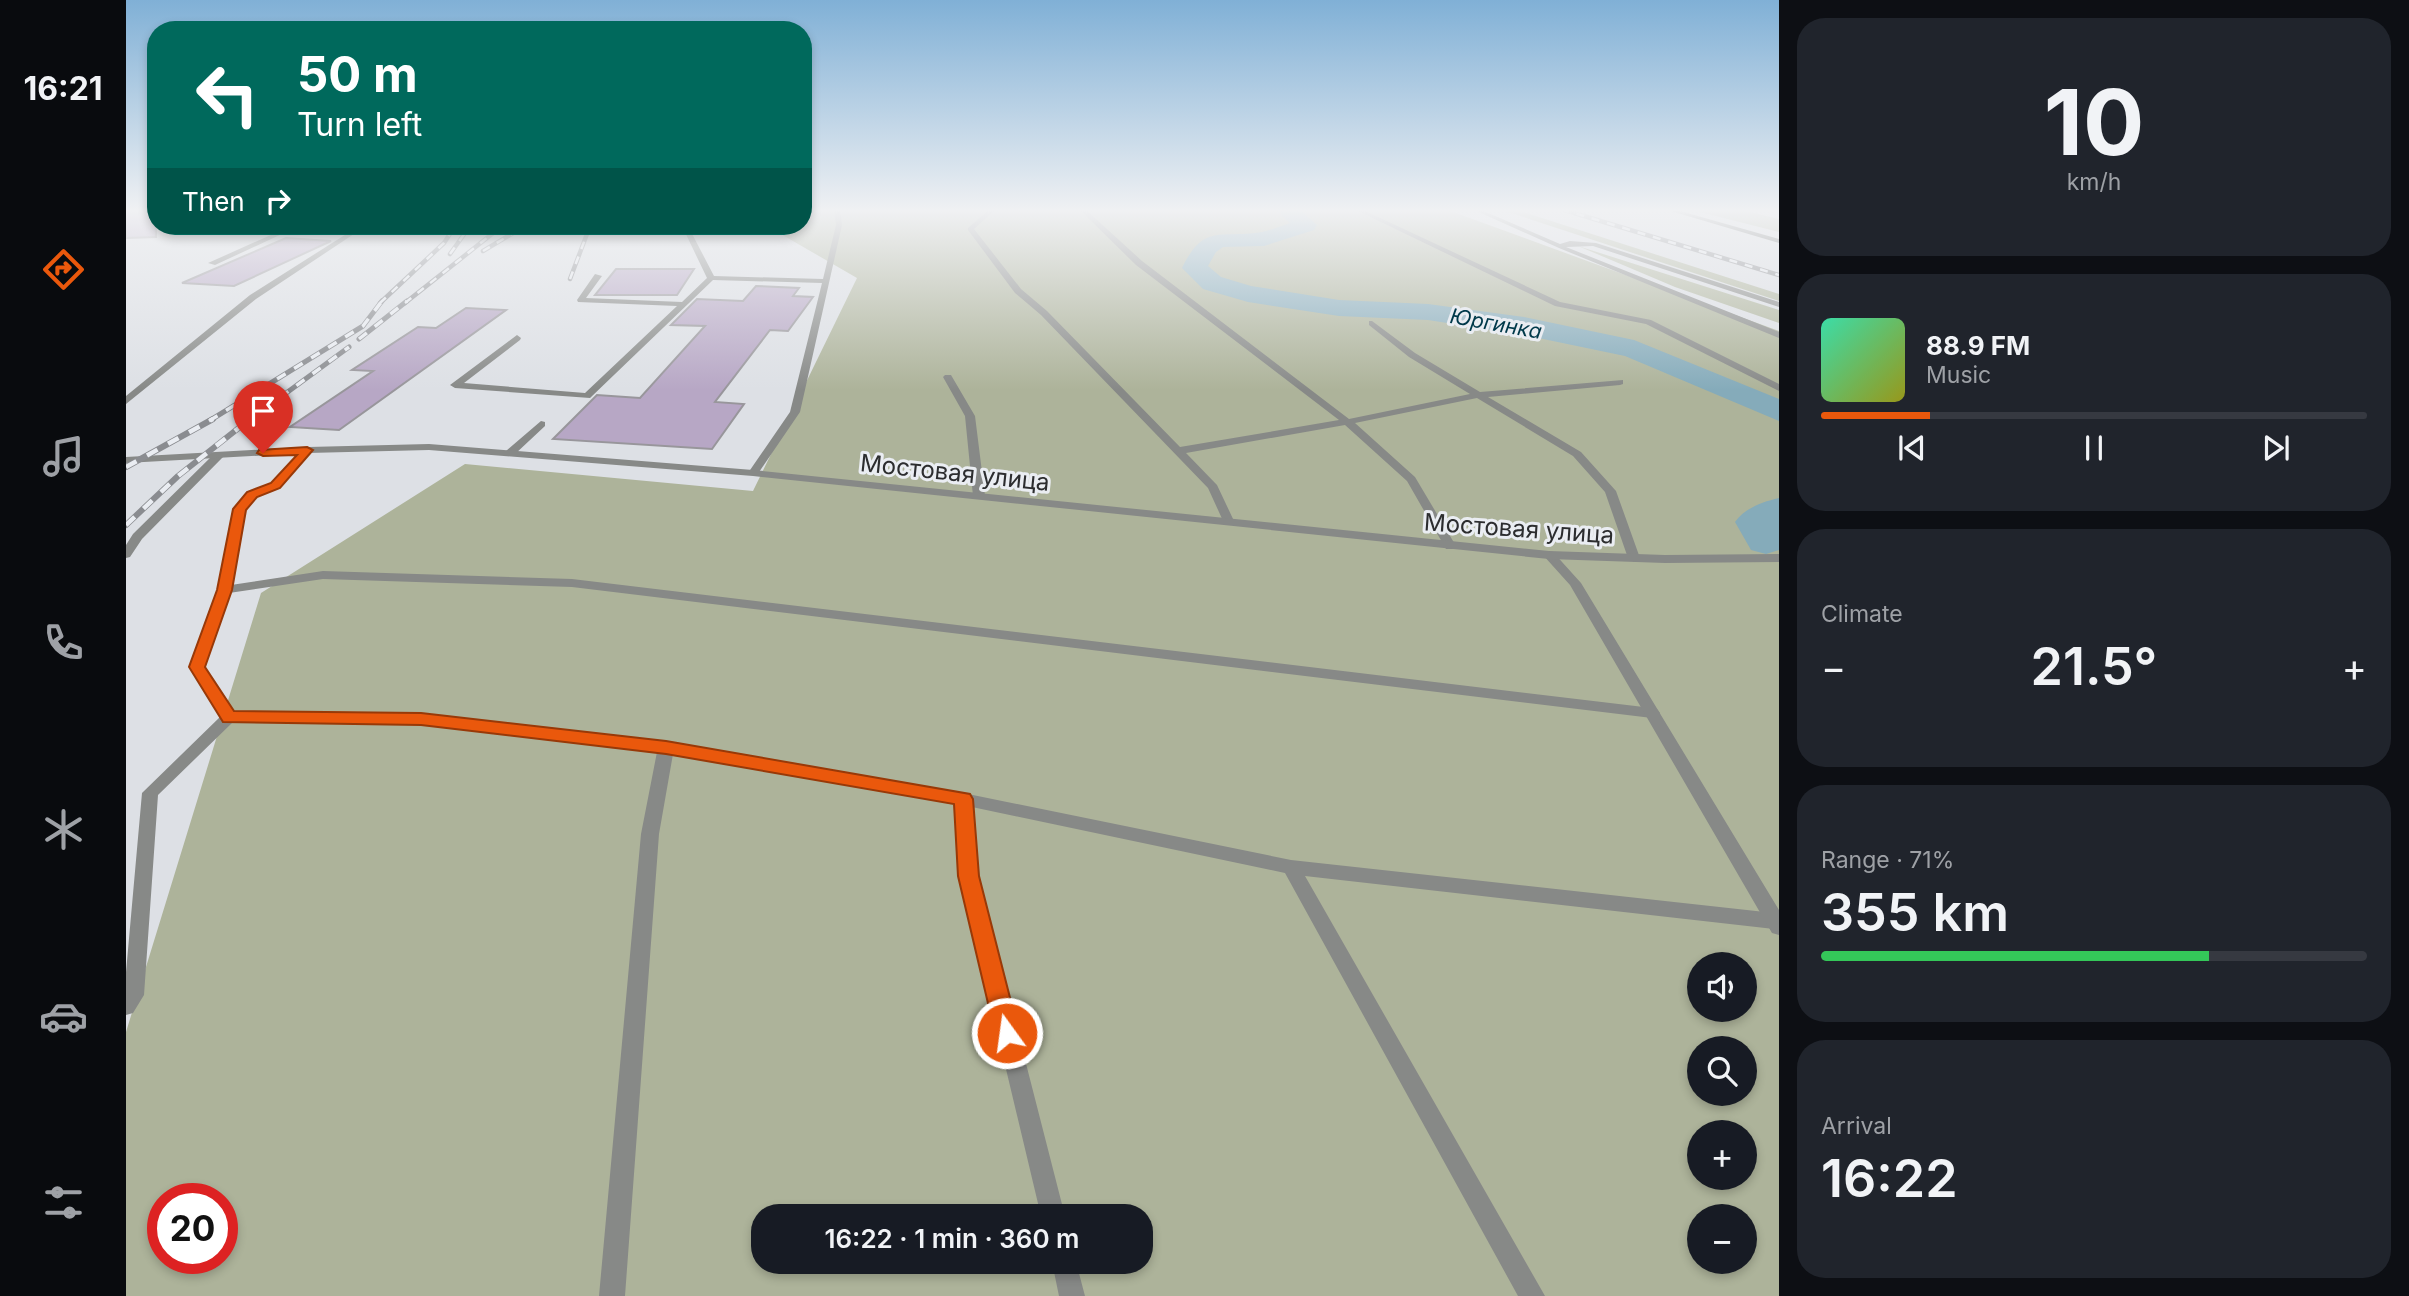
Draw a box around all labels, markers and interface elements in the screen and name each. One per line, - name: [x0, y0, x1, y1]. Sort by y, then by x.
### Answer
- text: 50 m: [297, 45, 418, 104]
- icon: left: [182, 49, 273, 140]
- text: 10: [2044, 67, 2144, 177]
- text: 16:21: [23, 69, 103, 108]
- text: Turn left: [297, 105, 422, 144]
- text: km/h: [2067, 168, 2121, 196]
- icon: right: [259, 182, 297, 220]
- text: Then: [182, 186, 245, 217]
- icon: directions: [39, 245, 88, 294]
- water label: Юргинка: [1448, 303, 1544, 344]
- text: 88.9 FM: [1926, 330, 2030, 361]
- text: Music: [1926, 361, 1991, 389]
- pin: [233, 381, 293, 453]
- icon: arrive: [244, 392, 282, 430]
- icon: previous: [1893, 429, 1931, 467]
- icon: pause: [2075, 429, 2113, 467]
- icon: next: [2257, 429, 2295, 467]
- icon: music: [39, 432, 88, 481]
- street label: Мостовая улица: [859, 448, 1051, 497]
- street label: Мостовая улица: [1423, 507, 1615, 550]
- text: Climate: [1821, 600, 1903, 628]
- icon: phone: [39, 618, 88, 667]
- text: 21.5°: [2031, 635, 2157, 698]
- text: −: [1821, 644, 1846, 690]
- text: +: [2342, 644, 2367, 690]
- icon: climate: [39, 805, 88, 854]
- text: Range · 71%: [1821, 846, 1954, 874]
- text: 355 km: [1821, 881, 2009, 944]
- map controls: [1687, 952, 1757, 1274]
- button: sound: [1687, 952, 1757, 1022]
- icon: car: [39, 992, 88, 1041]
- position arrow: [970, 996, 1044, 1070]
- button: search: [1687, 1036, 1757, 1106]
- text: Arrival: [1821, 1112, 1892, 1140]
- button: +: [1687, 1120, 1757, 1190]
- text: 16:22: [1821, 1147, 1958, 1210]
- icon: filters: [39, 1178, 88, 1227]
- speed limit sign: 20: [147, 1183, 238, 1274]
- button: −: [1687, 1204, 1757, 1274]
- text: 16:22 · 1 min · 360 m: [824, 1223, 1080, 1254]

